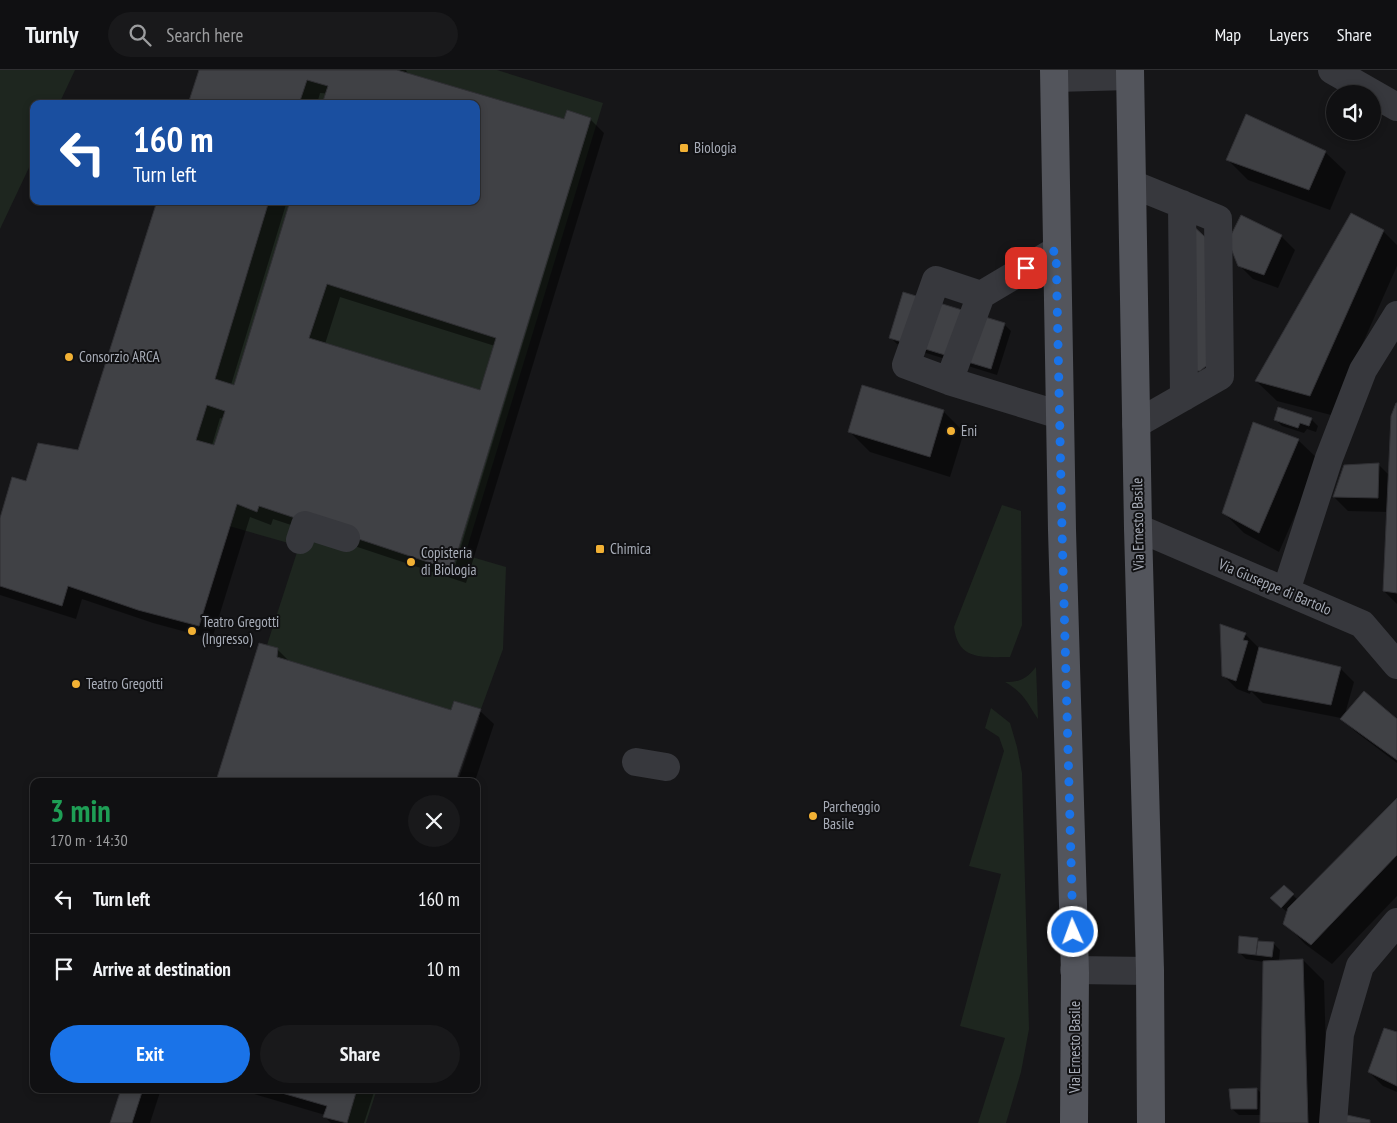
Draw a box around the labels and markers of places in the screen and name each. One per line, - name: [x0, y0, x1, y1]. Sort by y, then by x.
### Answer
- place label: Biologia: [694, 138, 737, 157]
- marker: Biologia: [678, 142, 690, 154]
- pin: [1005, 247, 1047, 289]
- place label: Consorzio ARCA: [79, 347, 160, 366]
- marker: Consorzio ARCA: [63, 351, 75, 363]
- place label: Eni: [961, 421, 977, 440]
- marker: Eni: [945, 425, 957, 437]
- place label: Chimica: [610, 539, 651, 558]
- place label: Copisteria di Biologia: [421, 543, 476, 579]
- marker: Chimica: [594, 543, 606, 555]
- marker: Copisteria di Biologia: [405, 556, 417, 568]
- place label: Teatro Gregotti (Ingresso): [202, 612, 279, 648]
- marker: Teatro Gregotti (Ingresso): [186, 625, 198, 637]
- place label: Teatro Gregotti: [86, 674, 163, 693]
- marker: Teatro Gregotti: [70, 678, 82, 690]
- place label: Parcheggio Basile: [823, 797, 880, 833]
- marker: Parcheggio Basile: [807, 810, 819, 822]

